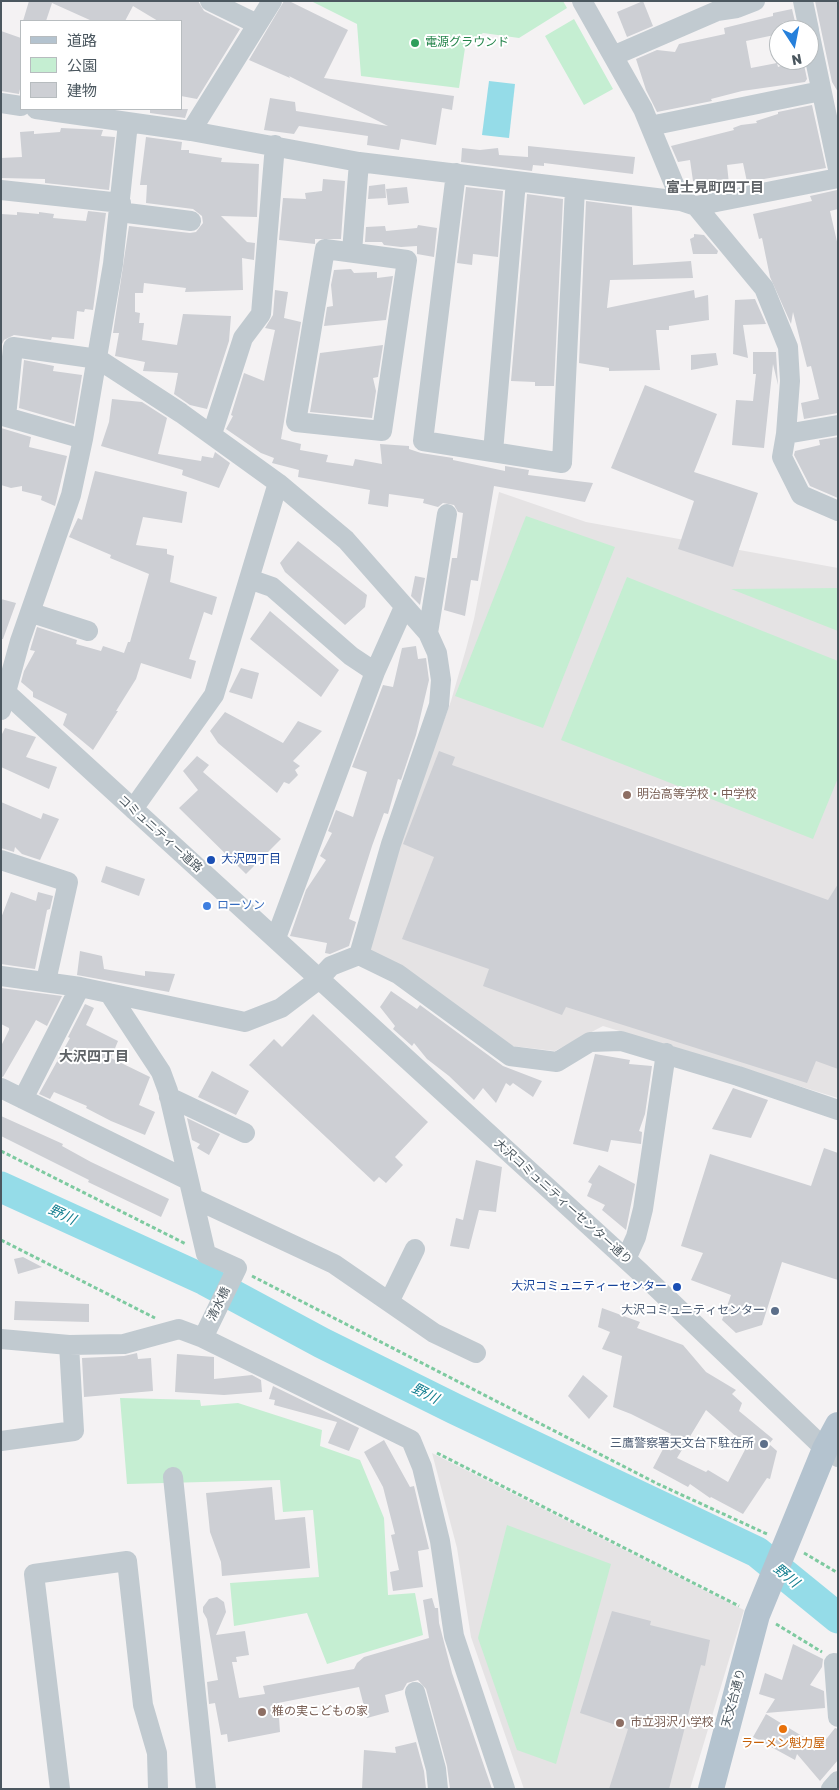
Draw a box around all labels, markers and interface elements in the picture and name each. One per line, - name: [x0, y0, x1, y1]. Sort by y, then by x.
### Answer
- legend: [20, 20, 182, 110]
- north arrow: [769, 20, 819, 70]
- text: 道路: [67, 32, 97, 50]
- place label: 電源グラウンド: [425, 36, 509, 50]
- marker: 電源グラウンド: [409, 37, 421, 49]
- text: N: [790, 50, 803, 69]
- text: 公園: [67, 57, 97, 75]
- text: 建物: [67, 82, 97, 100]
- district label: 富士見町四丁目: [666, 180, 764, 196]
- place label: 明治高等学校・中学校: [637, 788, 757, 802]
- marker: 明治高等学校・中学校: [621, 789, 633, 801]
- street label: コミュニティー道路: [115, 793, 205, 875]
- place label: 大沢四丁目: [221, 853, 281, 867]
- marker: 大沢四丁目: [205, 854, 217, 866]
- place label: ローソン: [217, 899, 265, 913]
- marker: ローソン: [201, 900, 213, 912]
- district label: 大沢四丁目: [59, 1049, 129, 1065]
- street label: 大沢コミュニティーセンター通り: [491, 1136, 635, 1268]
- water label: 野川: [46, 1201, 78, 1229]
- place label: 大沢コミュニティーセンター: [511, 1280, 667, 1294]
- marker: 大沢コミュニティーセンター: [671, 1281, 683, 1293]
- street label: 清水橋: [205, 1285, 233, 1323]
- place label: 大沢コミュニティセンター: [621, 1304, 765, 1318]
- marker: 大沢コミュニティセンター: [769, 1305, 781, 1317]
- water label: 野川: [409, 1380, 441, 1408]
- place label: 三鷹警察署天文台下駐在所: [610, 1437, 754, 1451]
- marker: 三鷹警察署天文台下駐在所: [758, 1438, 770, 1450]
- water label: 野川: [770, 1561, 802, 1591]
- street label: 天文台通り: [719, 1667, 749, 1729]
- place label: 椎の実こどもの家: [272, 1705, 368, 1719]
- marker: 椎の実こどもの家: [256, 1706, 268, 1718]
- place label: 市立羽沢小学校: [630, 1716, 714, 1730]
- marker: 市立羽沢小学校: [614, 1717, 626, 1729]
- marker: ラーメン魁力屋: [777, 1723, 789, 1735]
- place label: ラーメン魁力屋: [741, 1737, 825, 1751]

